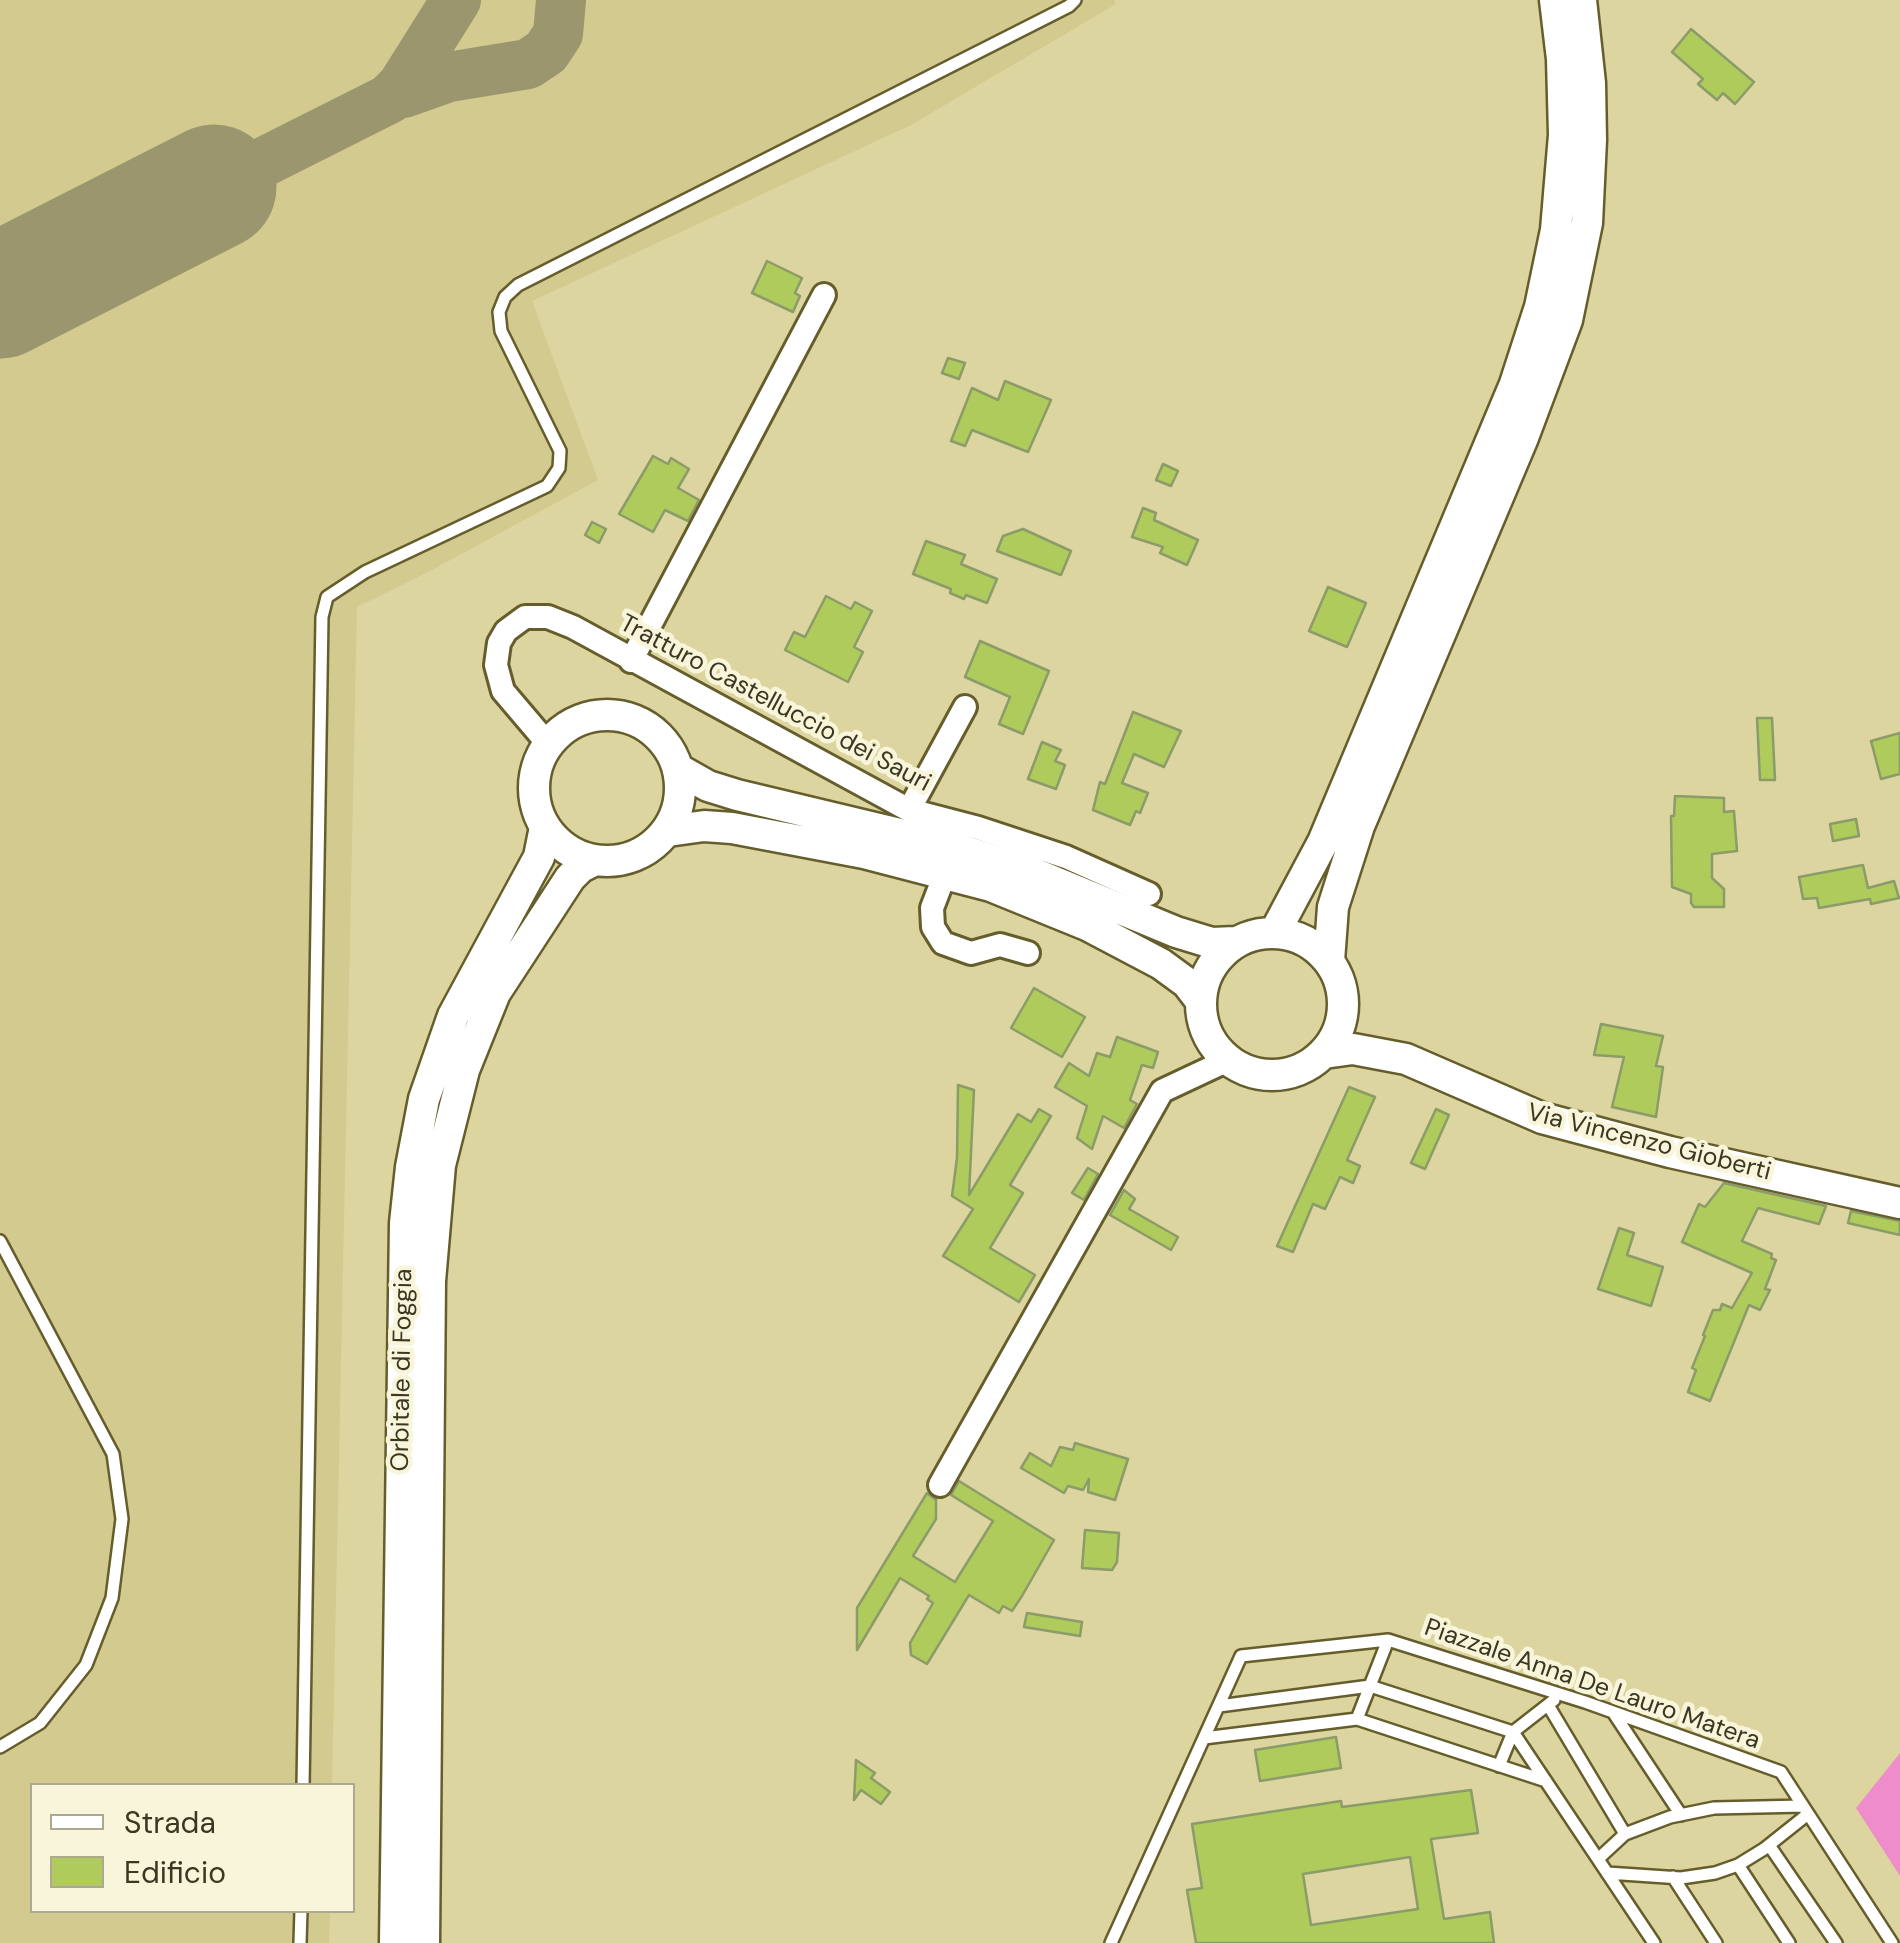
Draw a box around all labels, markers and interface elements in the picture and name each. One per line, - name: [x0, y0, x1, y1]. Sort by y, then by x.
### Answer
- street label: Tratturo Castelluccio dei Sauri: [614, 609, 936, 799]
- street label: Via Vincenzo Gioberti: [1524, 1098, 1774, 1188]
- street label: Orbitale di Foggia: [386, 1268, 420, 1472]
- street label: Piazzale Anna De Lauro Matera: [1420, 1613, 1764, 1757]
- legend: [30, 1783, 355, 1913]
- text: Strada: [124, 1803, 216, 1842]
- text: Edificio: [124, 1853, 226, 1892]

